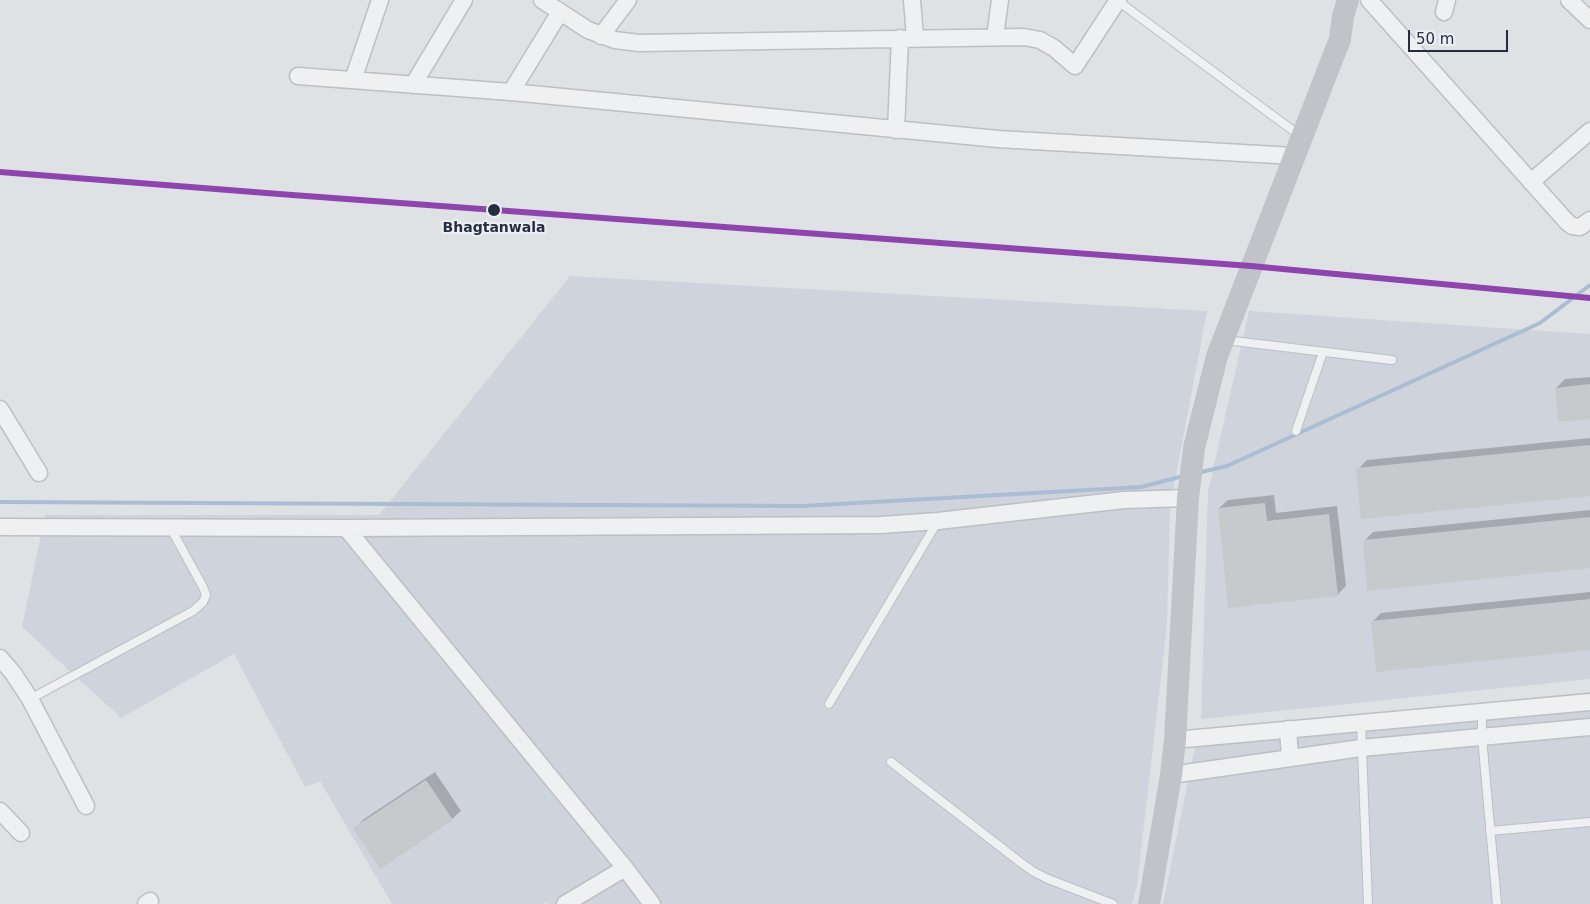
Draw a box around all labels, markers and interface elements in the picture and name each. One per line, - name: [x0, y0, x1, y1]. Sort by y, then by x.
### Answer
- scale bar: [1410, 20, 1510, 52]
- text: 50 m: [1416, 30, 1454, 48]
- marker: Bhagtanwala: [486, 202, 502, 218]
- place label: Bhagtanwala: [443, 220, 545, 236]

